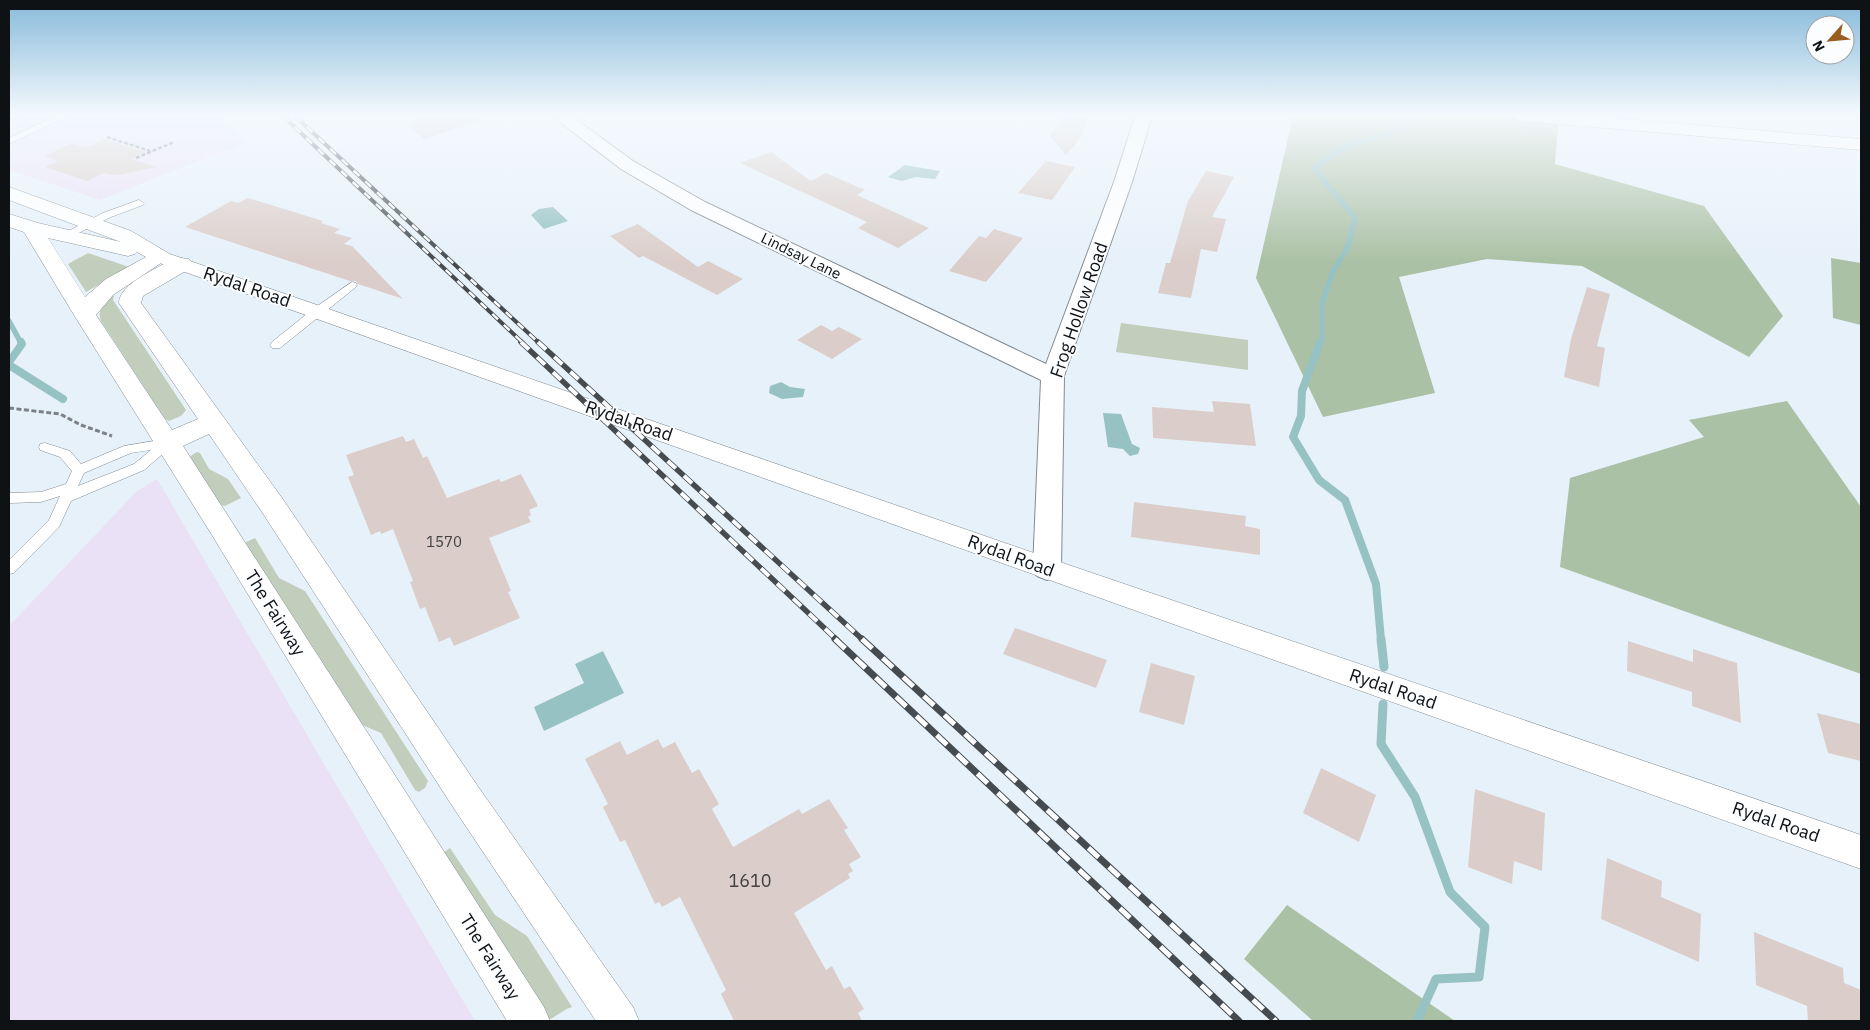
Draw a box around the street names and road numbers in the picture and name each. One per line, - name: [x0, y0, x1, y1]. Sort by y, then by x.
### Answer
- street label: Lindsay Lane: [758, 228, 844, 283]
- street label: Frog Hollow Road: [1045, 239, 1113, 381]
- street label: Rydal Road: [200, 261, 294, 312]
- street label: Rydal Road: [582, 395, 676, 446]
- street label: Rydal Road: [965, 529, 1058, 582]
- street label: The Fairway: [240, 566, 311, 660]
- street label: Rydal Road: [1346, 663, 1440, 714]
- street label: Rydal Road: [1729, 796, 1823, 847]
- street label: The Fairway: [455, 910, 526, 1004]

